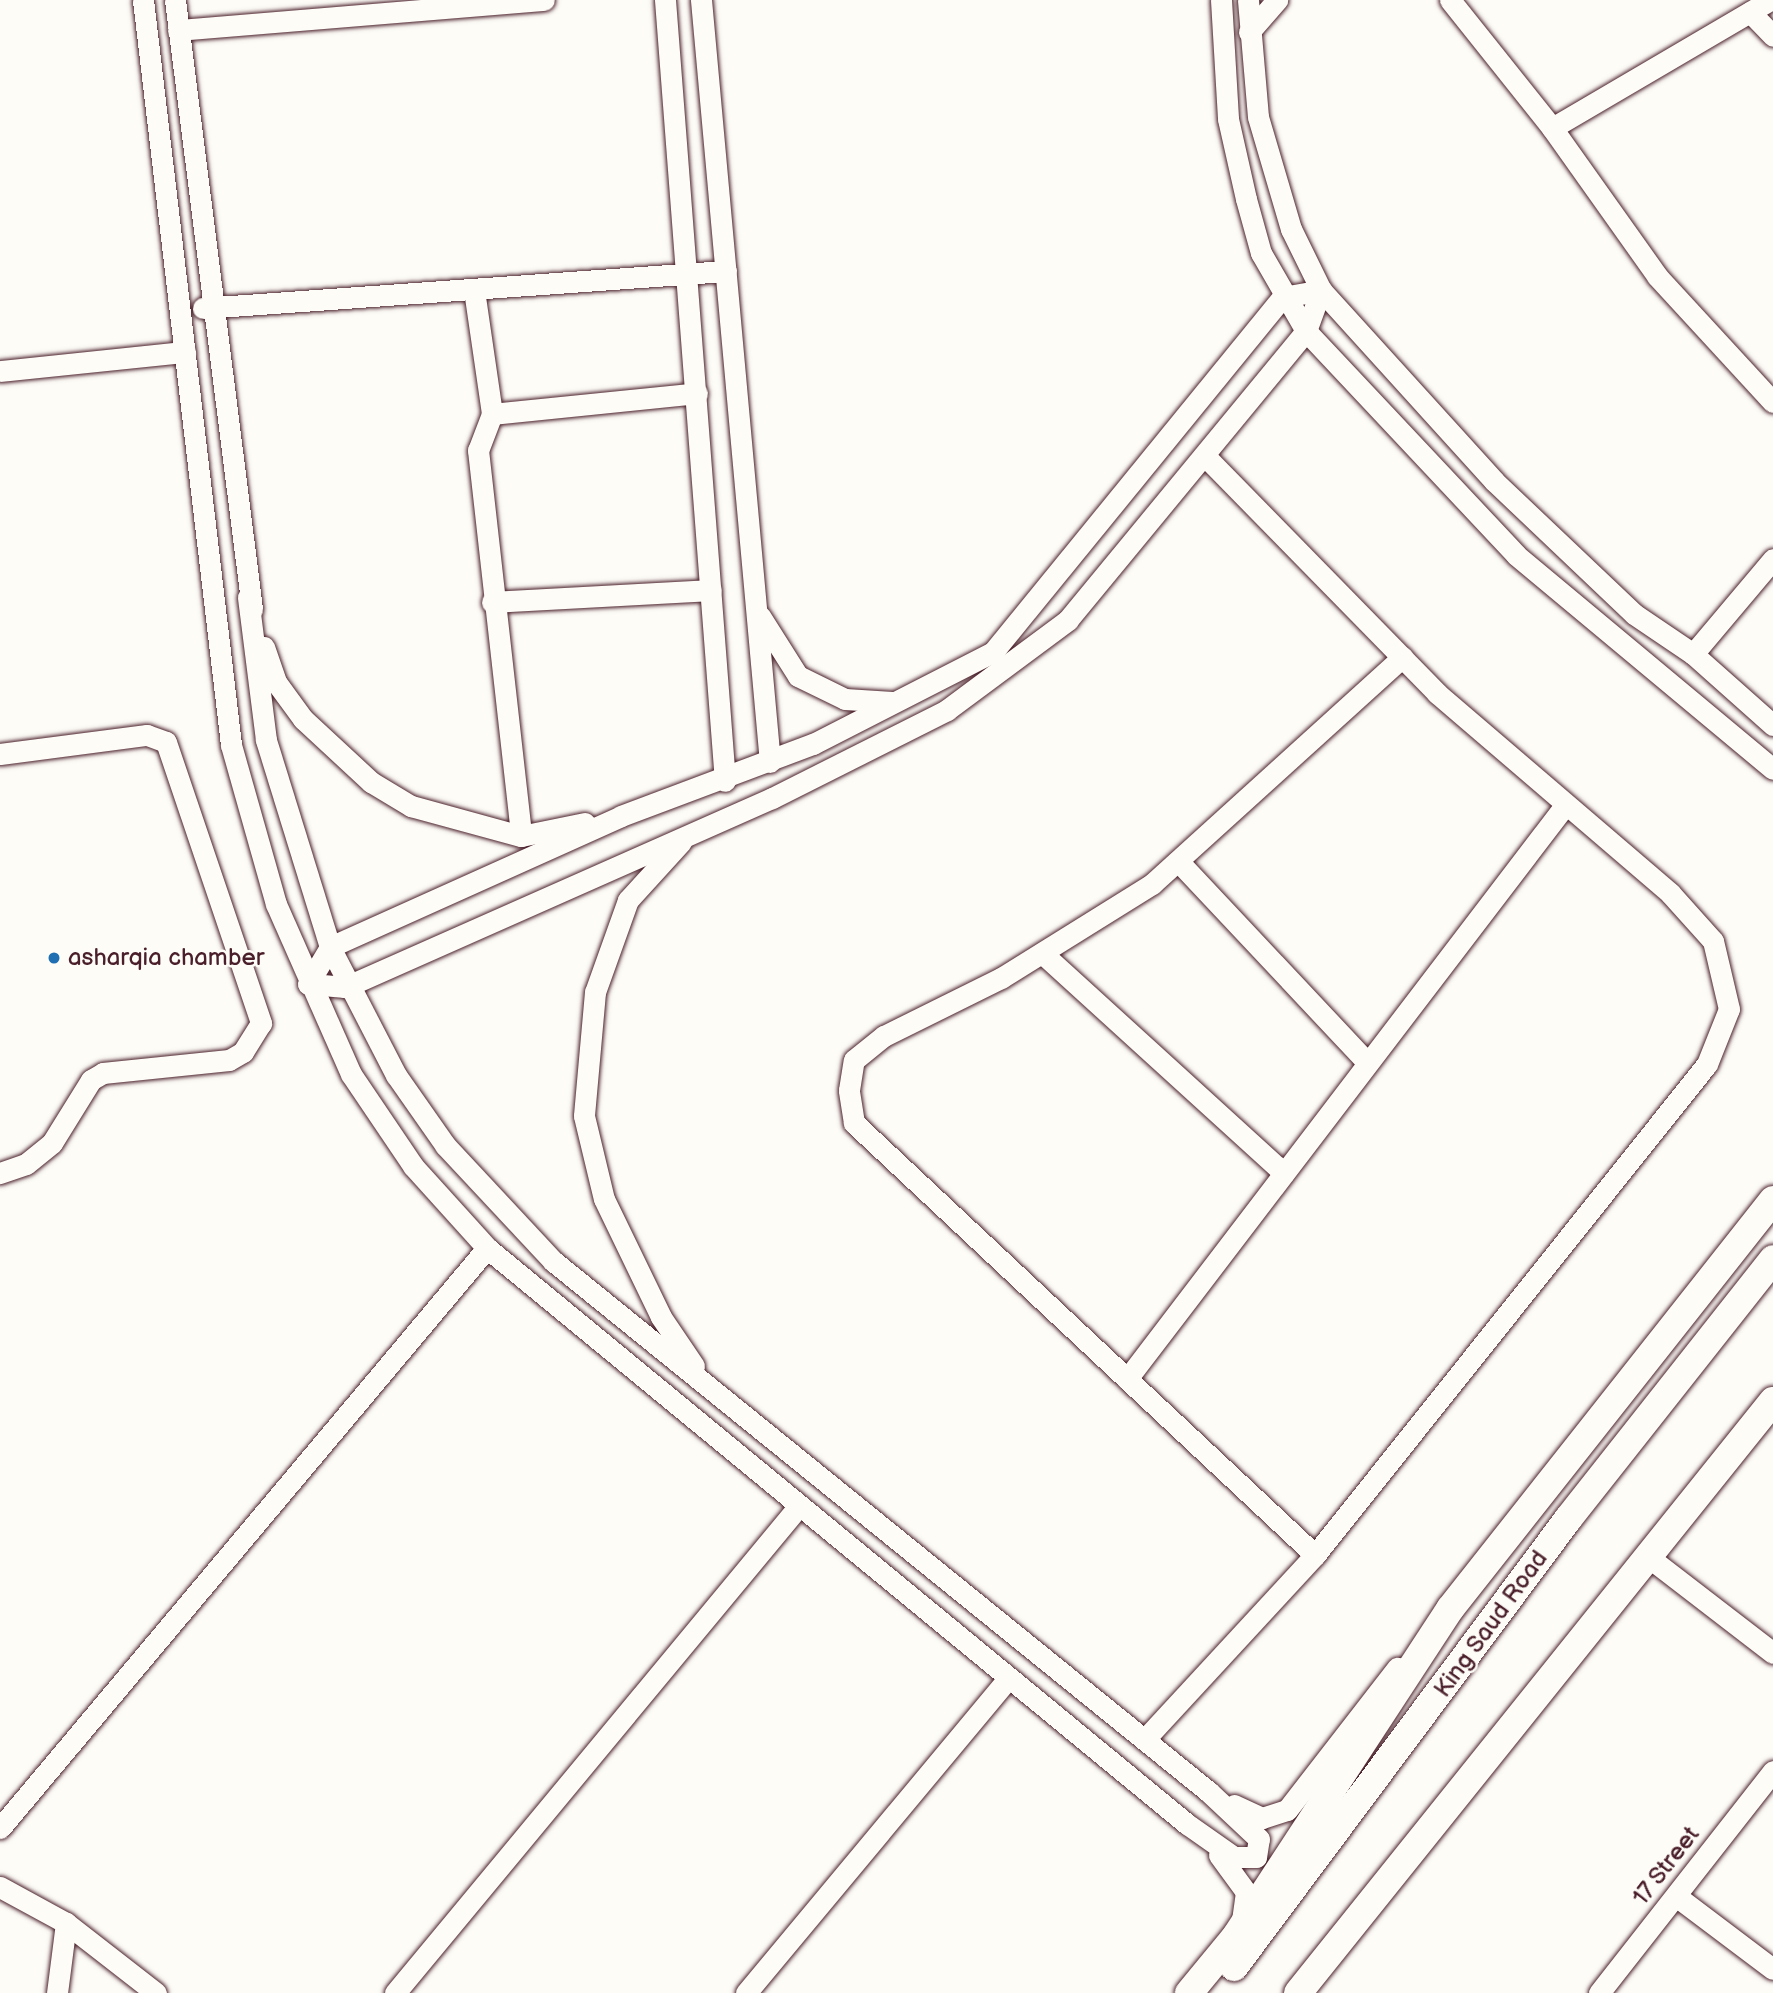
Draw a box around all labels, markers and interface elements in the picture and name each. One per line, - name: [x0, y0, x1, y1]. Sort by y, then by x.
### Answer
- place label: asharqia chamber: [68, 944, 264, 972]
- marker: asharqia chamber: [46, 950, 62, 966]
- street label: King Saud Road: [1428, 1545, 1554, 1703]
- street label: 17 Street: [1626, 1820, 1706, 1912]

